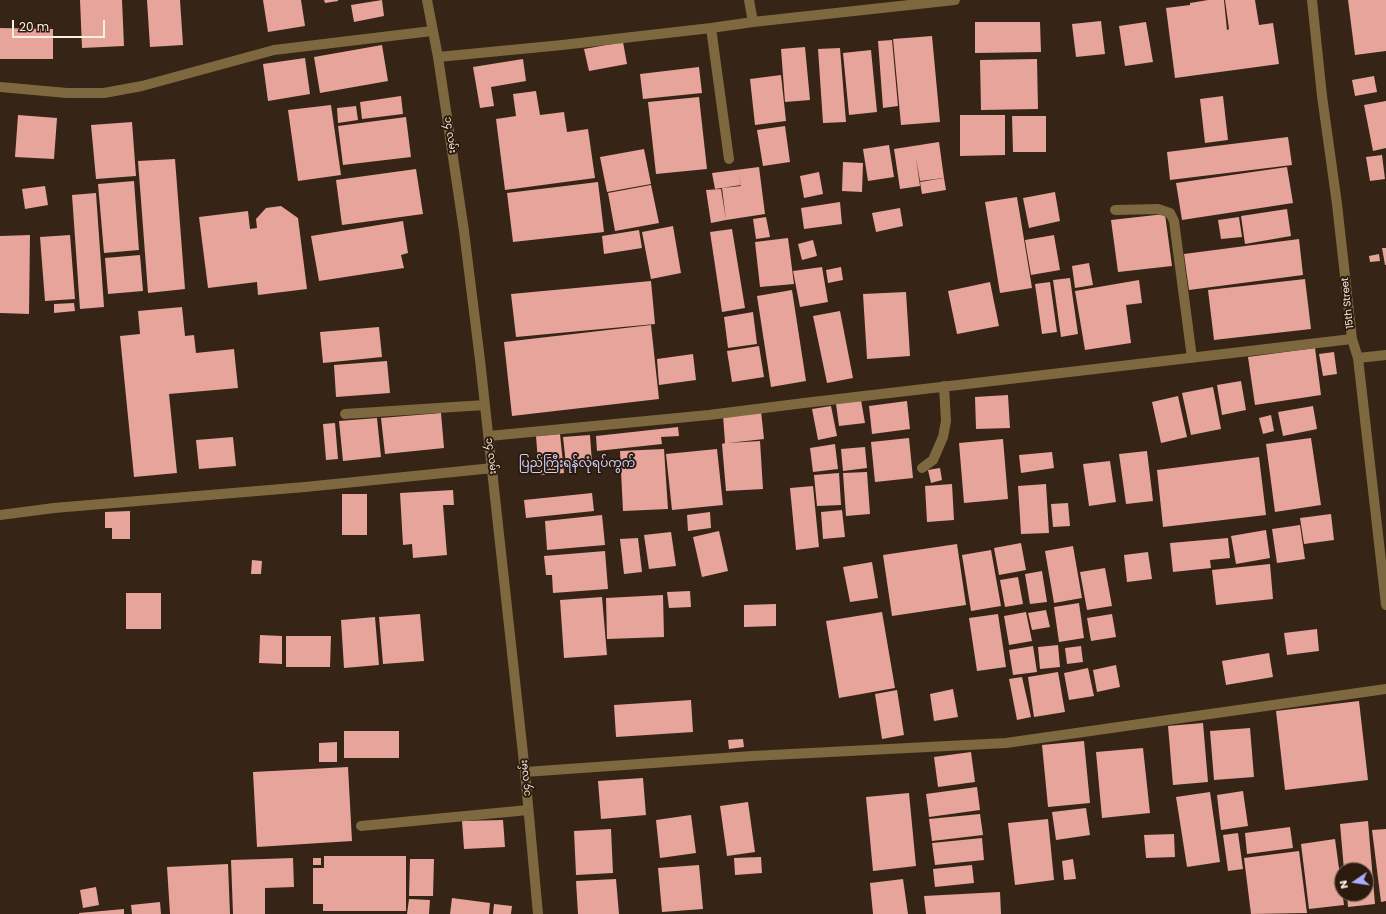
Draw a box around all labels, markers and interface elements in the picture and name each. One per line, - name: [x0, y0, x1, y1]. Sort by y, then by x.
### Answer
- scale bar: [14, 12, 107, 38]
- text: 20 m: [19, 18, 49, 35]
- street label: ၁၄ လမ်း: [442, 116, 458, 154]
- street label: 15th Street: [1339, 277, 1357, 329]
- street label: ၁၄ လမ်း: [483, 437, 499, 475]
- district label: ပြည်ကြီးရန်လုံရပ်ကွက်: [519, 457, 635, 471]
- street label: ၁၄ လမ်း: [518, 759, 534, 797]
- north arrow: [1334, 862, 1374, 902]
- text: N: [1335, 879, 1352, 890]

